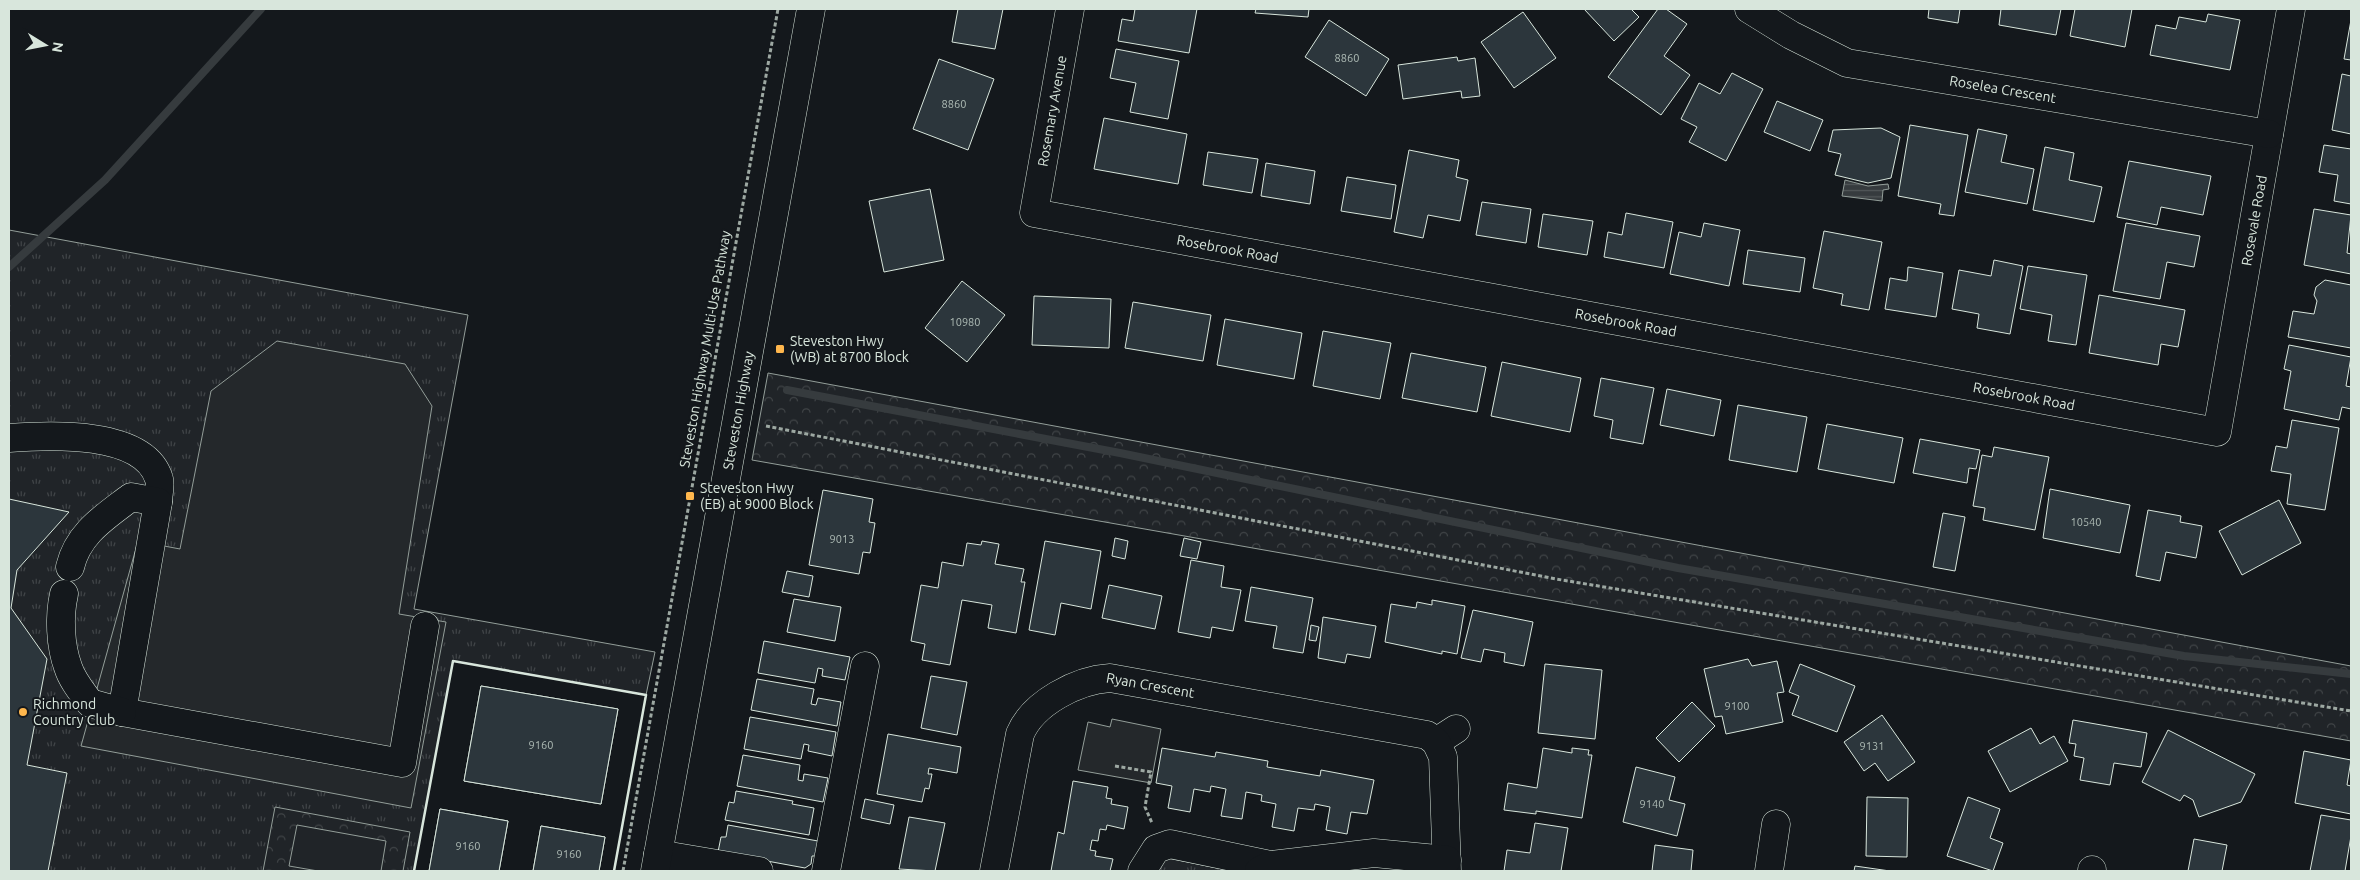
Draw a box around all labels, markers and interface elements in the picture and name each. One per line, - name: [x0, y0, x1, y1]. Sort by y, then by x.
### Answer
- north arrow: [20, 20, 70, 70]
- text: N: [49, 41, 67, 54]
- house number: 8860: [1335, 52, 1359, 64]
- street label: Rosemary Avenue: [1034, 54, 1070, 168]
- street label: Roselea Crescent: [1948, 72, 2058, 106]
- house number: 8860: [942, 98, 966, 110]
- street label: Rosevale Road: [2238, 174, 2270, 267]
- street label: Steveston Highway Multi-Use Pathway: [676, 229, 734, 469]
- street label: Rosebrook Road: [1175, 232, 1280, 266]
- street label: Rosebrook Road: [1574, 305, 1678, 340]
- house number: 10980: [949, 316, 981, 328]
- place label: Steveston Hwy (WB) at 8700 Block: [790, 333, 909, 365]
- marker: Steveston Hwy (WB) at 8700 Block: [774, 343, 786, 355]
- street label: Steveston Highway: [720, 350, 757, 471]
- street label: Rosebrook Road: [1972, 379, 2076, 414]
- place label: Steveston Hwy (EB) at 9000 Block: [700, 480, 814, 512]
- marker: Steveston Hwy (EB) at 9000 Block: [684, 490, 696, 502]
- house number: 10540: [2070, 516, 2102, 528]
- house number: 9013: [830, 533, 854, 545]
- street label: Ryan Crescent: [1105, 669, 1196, 701]
- place label: Richmond Country Club: [33, 696, 115, 728]
- house number: 9100: [1725, 700, 1749, 712]
- marker: Richmond Country Club: [17, 706, 29, 718]
- house number: 9160: [529, 739, 553, 751]
- house number: 9131: [1860, 740, 1884, 752]
- house number: 9140: [1640, 798, 1664, 810]
- house number: 9160: [456, 840, 480, 852]
- house number: 9160: [557, 848, 581, 860]

